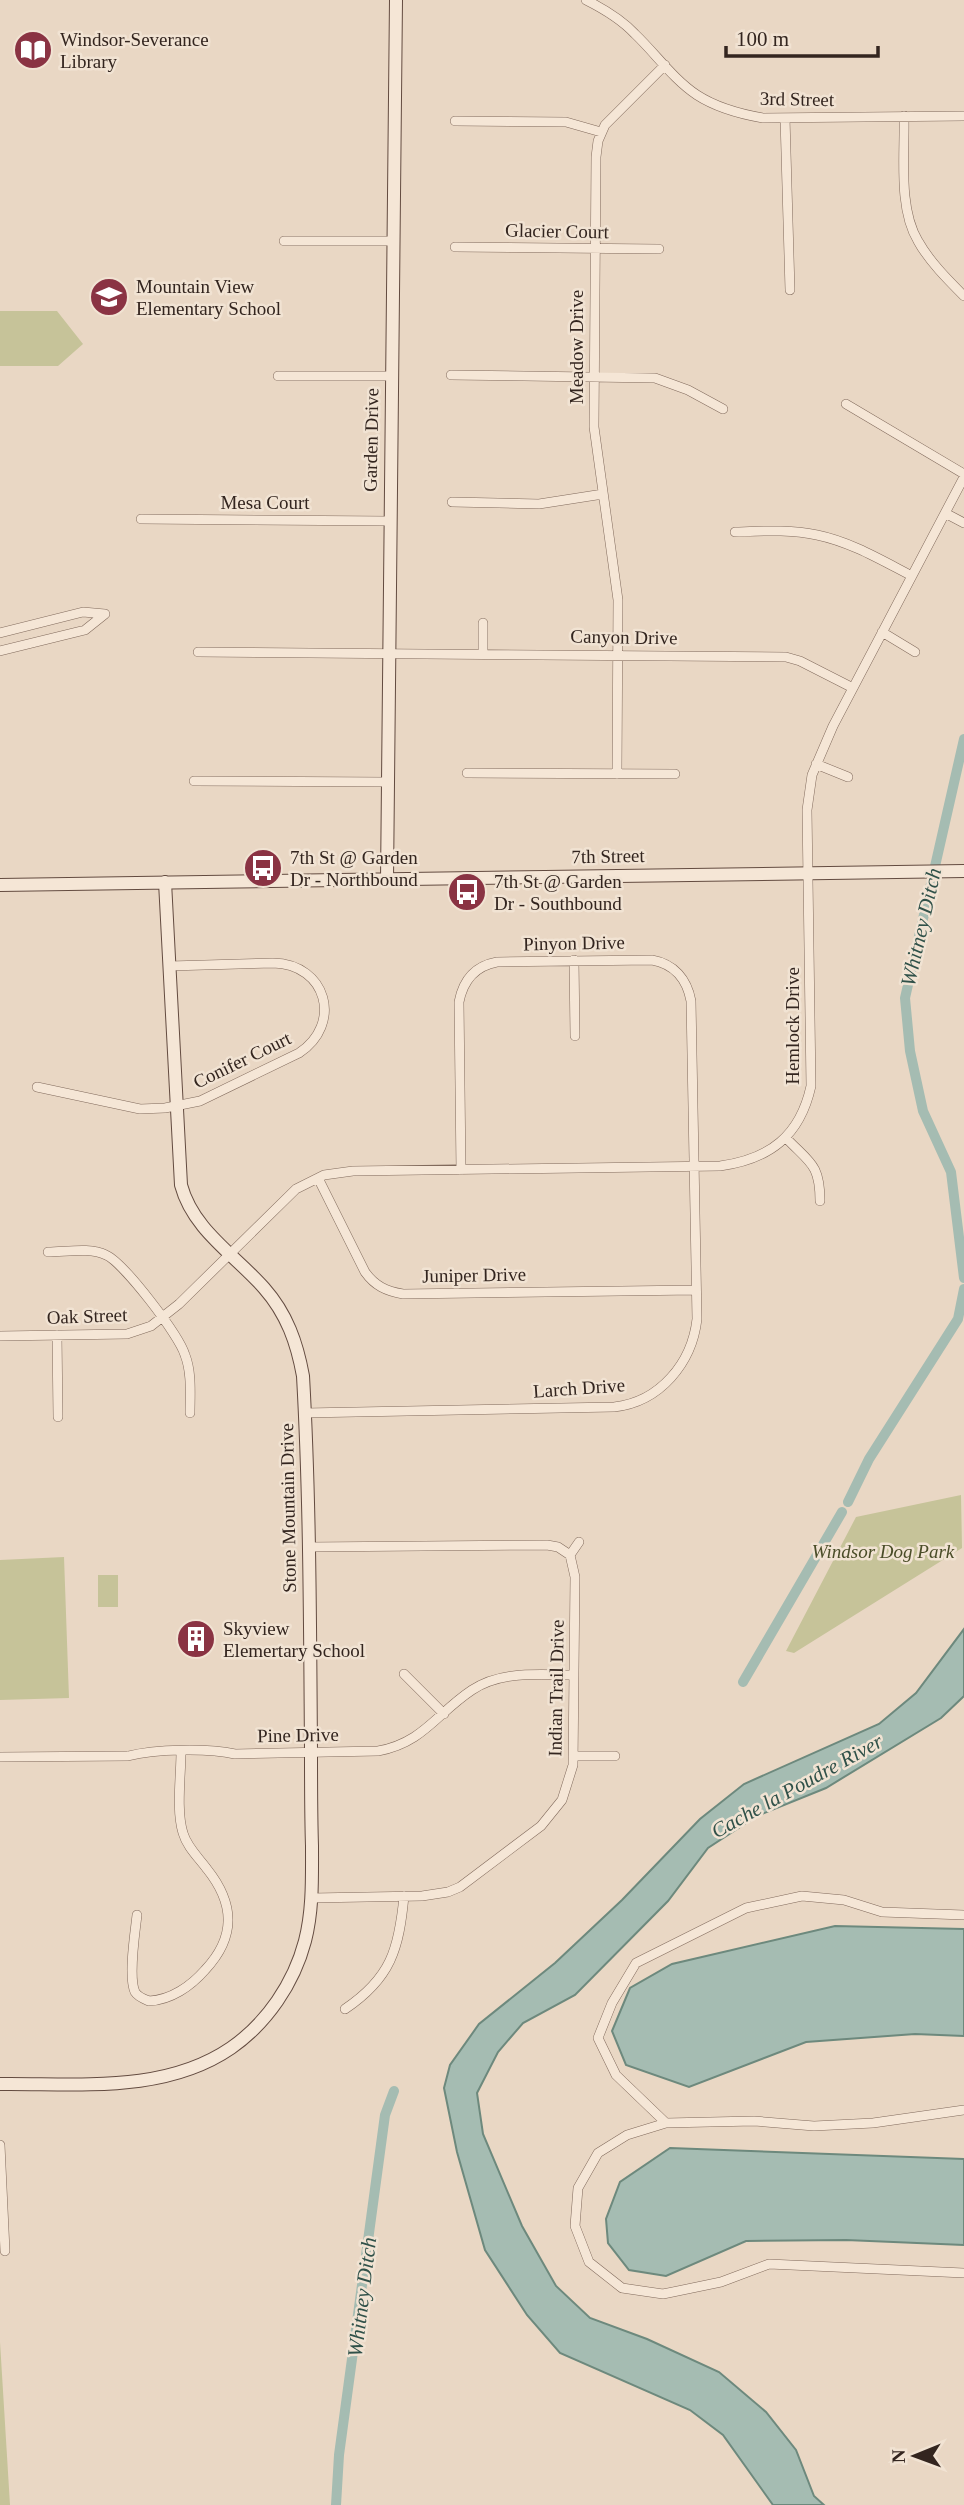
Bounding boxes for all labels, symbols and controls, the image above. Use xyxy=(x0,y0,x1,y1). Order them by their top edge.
scale bar xyxy=(726,14,878,58)
text: 100 m xyxy=(736,27,789,51)
library icon: Windsor-Severance Library xyxy=(12,29,54,71)
place label: Windsor-Severance Library xyxy=(60,29,209,72)
street label: 3rd Street xyxy=(760,88,835,110)
street label: Glacier Court xyxy=(505,220,610,242)
school or university icon: Mountain View Elementary School xyxy=(88,276,130,318)
place label: Mountain View Elementary School xyxy=(136,276,281,319)
street label: Meadow Drive xyxy=(566,290,587,404)
street label: Garden Drive xyxy=(360,388,382,492)
street label: Mesa Court xyxy=(220,492,310,513)
street label: Canyon Drive xyxy=(570,626,678,648)
street label: 7th Street xyxy=(571,845,646,867)
bus stop icon: 7th St @ Garden Dr - Northbound xyxy=(242,847,284,889)
place label: 7th St @ Garden Dr - Northbound xyxy=(290,847,418,890)
water label: Whitney Ditch xyxy=(896,865,946,989)
bus stop icon: 7th St @ Garden Dr - Southbound xyxy=(446,871,488,913)
place label: 7th St @ Garden Dr - Southbound xyxy=(494,871,622,914)
street label: Pinyon Drive xyxy=(523,932,625,954)
street label: Hemlock Drive xyxy=(782,967,803,1085)
street label: Conifer Court xyxy=(190,1027,295,1093)
street label: Juniper Drive xyxy=(422,1264,526,1286)
street label: Oak Street xyxy=(46,1304,128,1328)
street label: Larch Drive xyxy=(532,1374,626,1402)
street label: Stone Mountain Drive xyxy=(276,1423,300,1593)
park label: Windsor Dog Park xyxy=(812,1541,955,1562)
building icon: Skyview Elemertary School xyxy=(175,1618,217,1660)
place label: Skyview Elemertary School xyxy=(223,1618,365,1661)
street label: Indian Trail Drive xyxy=(544,1619,568,1757)
street label: Pine Drive xyxy=(257,1724,339,1746)
water label: Cache la Poudre River xyxy=(707,1729,888,1843)
water label: Whitney Ditch xyxy=(343,2236,381,2358)
north arrow xyxy=(880,2421,950,2491)
text: N xyxy=(888,2449,909,2463)

